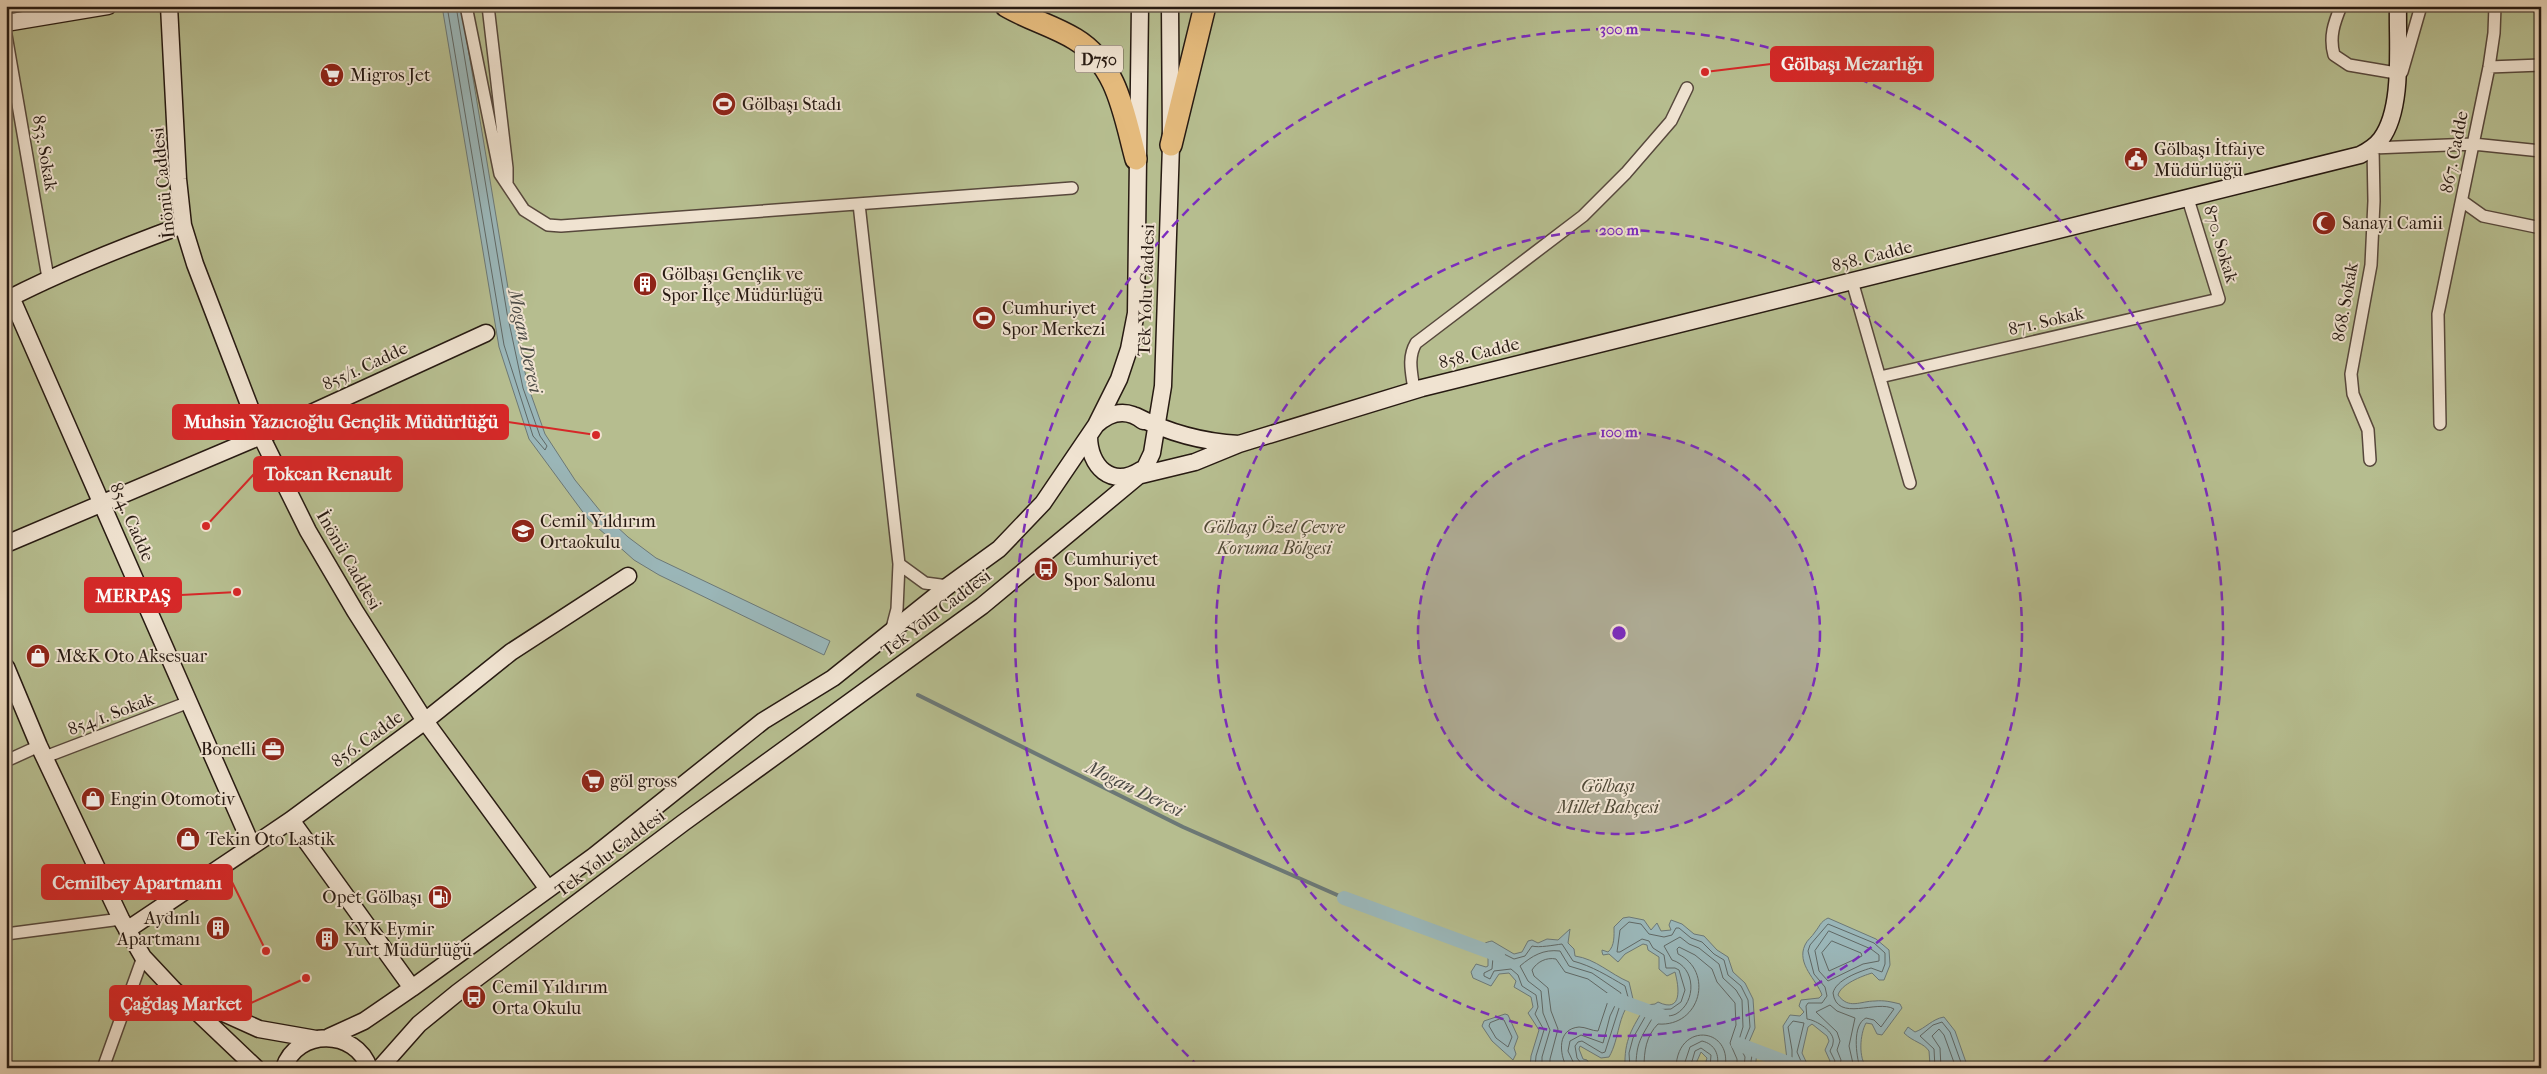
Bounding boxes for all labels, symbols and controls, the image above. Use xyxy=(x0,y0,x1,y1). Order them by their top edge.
text: 300 m xyxy=(1600,20,1639,38)
road number: D750 xyxy=(1075,46,1123,72)
callout: Gölbaşı Mezarlığı xyxy=(1771,47,1933,81)
text: Gölbaşı Mezarlığı xyxy=(1781,53,1923,75)
supermarket icon: Migros Jet xyxy=(319,62,345,88)
place label: Migros Jet xyxy=(350,65,431,86)
sports icon: Gölbaşı Stadı xyxy=(711,91,737,117)
place label: Gölbaşı Stadı xyxy=(742,94,842,115)
street label: 867. Cadde xyxy=(2436,109,2473,195)
street label: 853. Sokak xyxy=(28,114,62,193)
street label: İnönü Caddesi xyxy=(146,126,180,240)
place label: Gölbaşı İtfaiye Müdürlüğü xyxy=(2154,138,2265,181)
public building icon: Gölbaşı İtfaiye Müdürlüğü xyxy=(2123,146,2149,172)
street label: 870. Sokak xyxy=(2199,203,2242,286)
mosque icon: Sanayi Camii xyxy=(2311,210,2337,236)
place label: Sanayi Camii xyxy=(2342,213,2444,234)
text: 200 m xyxy=(1599,221,1639,239)
street label: Tek Yolu Caddesi xyxy=(1134,223,1159,356)
street label: 858. Cadde xyxy=(1830,236,1915,277)
street label: 868. Sokak xyxy=(2328,260,2363,343)
place label: Gölbaşı Gençlik ve Spor İlçe Müdürlüğü xyxy=(662,264,823,306)
building icon: Gölbaşı Gençlik ve Spor İlçe Müdürlüğü xyxy=(632,271,658,297)
water label: Mogan Deresi xyxy=(503,285,547,397)
place label: Cumhuriyet Spor Merkezi xyxy=(1002,298,1106,340)
street label: 871. Sokak xyxy=(2006,302,2086,340)
sports icon: Cumhuriyet Spor Merkezi xyxy=(971,305,997,331)
street label: 858. Cadde xyxy=(1437,333,1522,374)
street label: 855/1. Cadde xyxy=(319,338,411,395)
callout: Muhsin Yazıcıoğlu Gençlik Müdürlüğü xyxy=(173,405,508,439)
text: Muhsin Yazıcıoğlu Gençlik Müdürlüğü xyxy=(183,411,499,433)
text: 100 m xyxy=(1600,423,1638,441)
callout: Tokcan Renault xyxy=(254,457,402,491)
text: Tokcan Renault xyxy=(263,463,392,485)
street label: 854. Cadde xyxy=(105,479,158,565)
street label: İnönü Caddesi xyxy=(312,506,387,614)
place label: Cemil Yıldırım Ortaokulu xyxy=(540,511,656,553)
park label: Gölbaşı Özel Çevre Koruma Bölgesi xyxy=(1203,516,1345,559)
school or university icon: Cemil Yıldırım Ortaokulu xyxy=(510,518,536,544)
place label: Cumhuriyet Spor Salonu xyxy=(1064,549,1159,591)
bus stop icon: Cumhuriyet Spor Salonu xyxy=(1033,556,1059,582)
street label: Tek Yolu Caddesi xyxy=(877,565,996,662)
callout: MERPAŞ xyxy=(85,578,181,612)
text: MERPAŞ xyxy=(94,585,171,607)
centre of rings xyxy=(1610,624,1628,642)
shop icon: M&K Oto Aksesuar xyxy=(25,643,51,669)
place label: M&K Oto Aksesuar xyxy=(56,646,207,667)
street label: 854/1. Sokak xyxy=(65,688,158,741)
street label: 856. Cadde xyxy=(328,707,407,772)
office icon: Bonelli xyxy=(260,736,286,762)
place label: Bonelli xyxy=(201,739,257,760)
water label: Mogan Deresi xyxy=(1081,755,1188,823)
supermarket icon: göl gross xyxy=(580,768,606,794)
place label: göl gross xyxy=(610,771,677,792)
park label: Gölbaşı Millet Bahçesi xyxy=(1555,776,1661,818)
shop icon: Engin Otomotiv xyxy=(80,786,106,812)
place label: Engin Otomotiv xyxy=(110,789,236,810)
street label: Tek Yolu Caddesi xyxy=(551,805,670,902)
shop icon: Tekin Oto Lastik xyxy=(175,826,201,852)
place label: Tekin Oto Lastik xyxy=(206,829,336,850)
callout: Cemilbey Apartmanı xyxy=(42,865,232,899)
text: Cemilbey Apartmanı xyxy=(52,872,222,894)
fuel station icon: Opet Gölbaşı xyxy=(427,884,453,910)
place label: Opet Gölbaşı xyxy=(322,887,423,908)
place label: Aydınlı Apartmanı xyxy=(116,908,201,950)
building icon: Aydınlı Apartmanı xyxy=(205,915,231,941)
place label: KYK Eymir Yurt Müdürlüğü xyxy=(343,919,472,961)
building icon: KYK Eymir Yurt Müdürlüğü xyxy=(314,926,340,952)
place label: Cemil Yıldırım Orta Okulu xyxy=(492,977,608,1019)
bus stop icon: Cemil Yıldırım Orta Okulu xyxy=(461,984,487,1010)
callout: Çağdaş Market xyxy=(110,986,251,1020)
text: Çağdaş Market xyxy=(120,993,242,1016)

